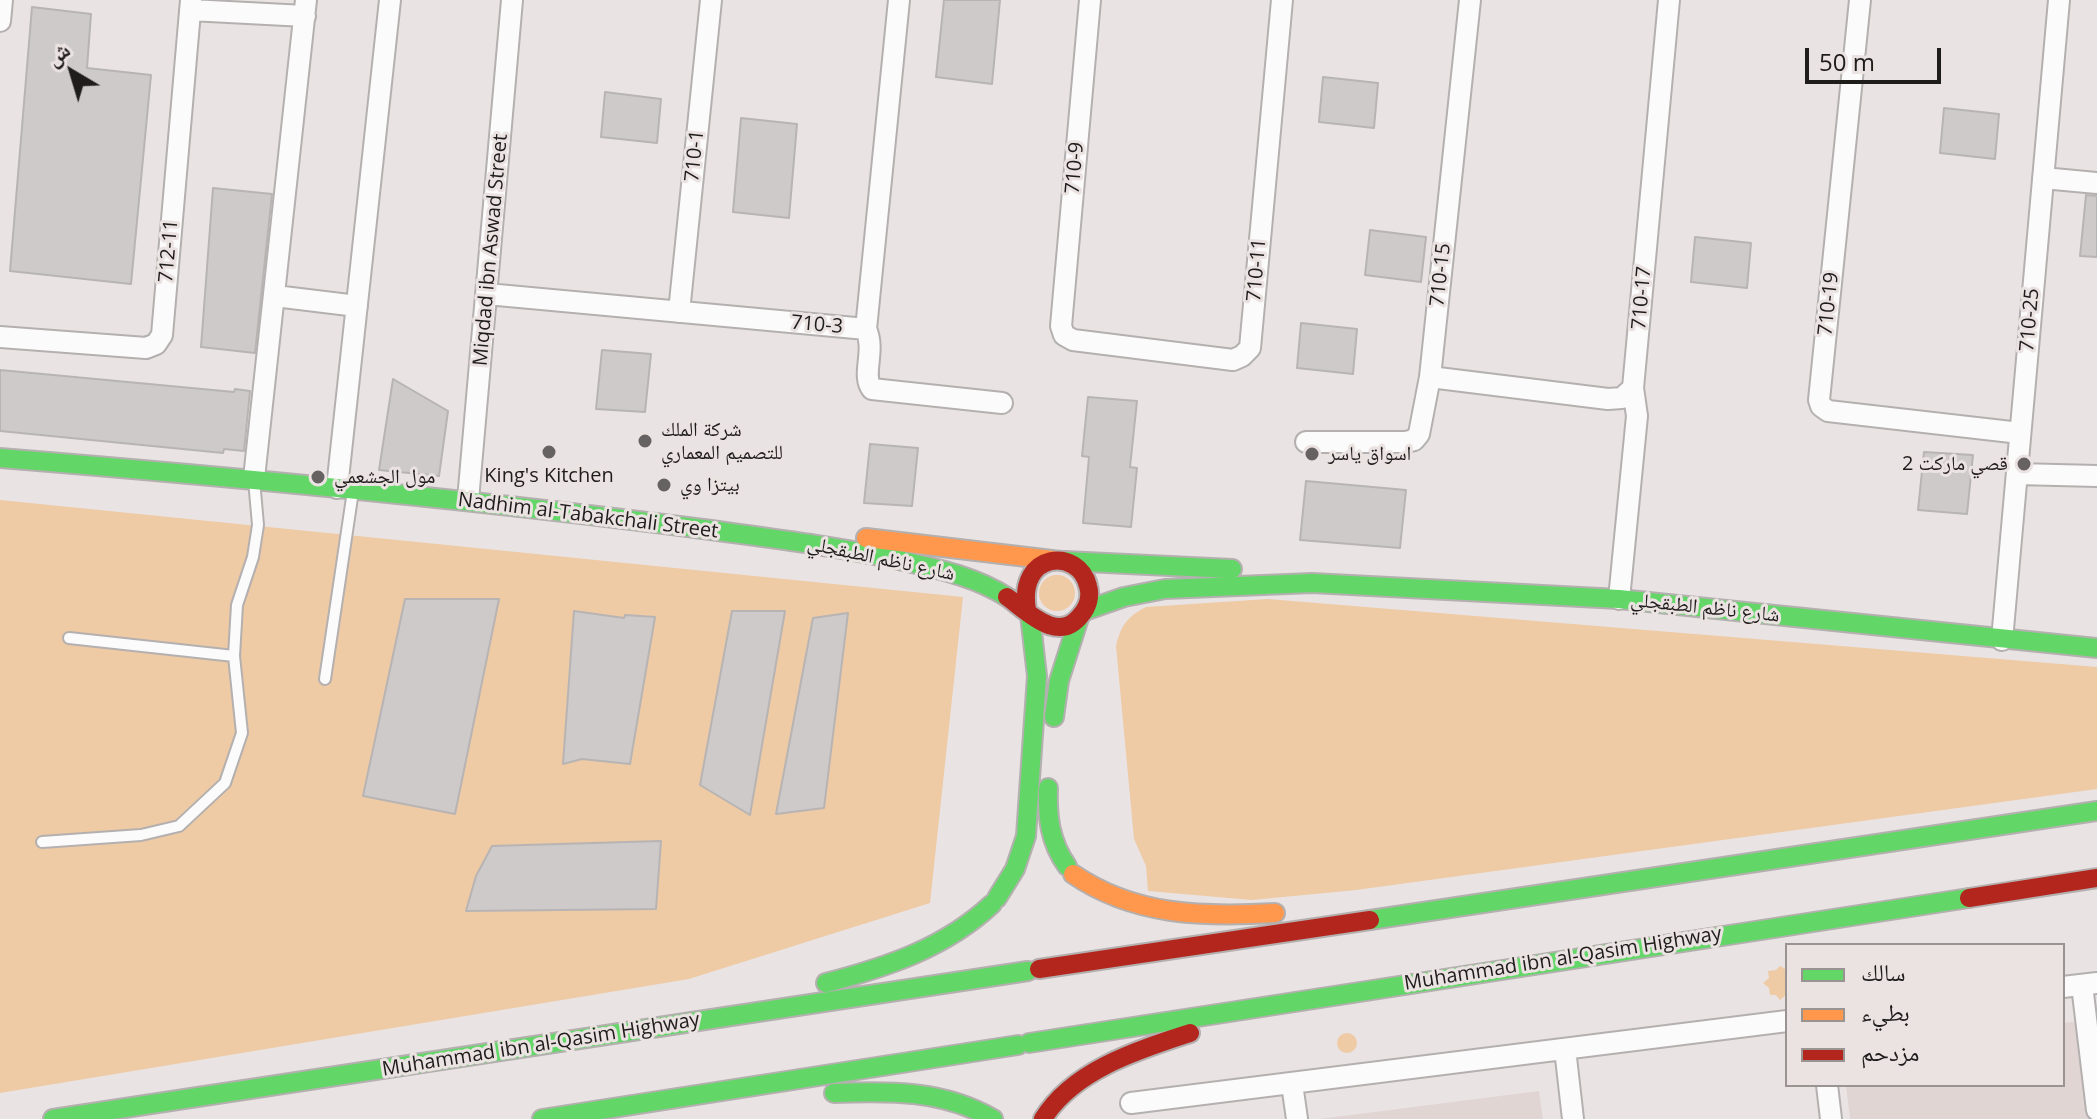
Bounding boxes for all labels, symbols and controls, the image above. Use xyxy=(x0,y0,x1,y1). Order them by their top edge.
north arrow xyxy=(32,32,112,112)
scale bar xyxy=(1809,32,1945,82)
text: ش xyxy=(39,34,76,72)
text: 50 m xyxy=(1819,45,1875,78)
street label: 710-1 xyxy=(680,129,710,183)
street label: Miqdad ibn Aswad Street xyxy=(469,133,513,367)
street label: 710-9 xyxy=(1061,141,1089,195)
street label: 712-11 xyxy=(154,218,184,284)
street label: 710-11 xyxy=(1242,237,1272,303)
street label: 710-15 xyxy=(1426,242,1456,308)
street label: 710-17 xyxy=(1627,265,1657,331)
street label: 710-19 xyxy=(1814,271,1844,337)
street label: 710-25 xyxy=(2015,287,2045,353)
street label: 710-3 xyxy=(790,311,844,339)
place label: شركة الملك للتصميم المعماري xyxy=(661,418,783,465)
marker: شركة الملك للتصميم المعماري xyxy=(636,432,654,450)
place label: اسواق ياسر xyxy=(1328,442,1411,466)
marker: King's Kitchen xyxy=(540,443,558,461)
marker: اسواق ياسر xyxy=(1303,445,1321,463)
place label: قصي ماركت 2 xyxy=(1902,452,2008,476)
marker: قصي ماركت 2 xyxy=(2015,455,2033,473)
place label: King's Kitchen xyxy=(484,464,614,488)
place label: مول الجشعمي xyxy=(334,465,435,489)
marker: مول الجشعمي xyxy=(309,468,327,486)
place label: بيتزا وي xyxy=(680,473,740,497)
marker: بيتزا وي xyxy=(655,476,673,494)
street label: Nadhim al-Tabakchali Street xyxy=(456,488,720,544)
street label: شارع ناظم الطبقجلي xyxy=(805,532,957,586)
street label: شارع ناظم الطبقجلي xyxy=(1629,588,1781,628)
street label: Muhammad ibn al-Qasim Highway xyxy=(1403,922,1723,996)
legend xyxy=(1785,943,2065,1087)
text: سالك xyxy=(1861,955,1906,988)
text: بطيء xyxy=(1861,995,1910,1028)
street label: Muhammad ibn al-Qasim Highway xyxy=(381,1008,701,1082)
text: مزدحم xyxy=(1861,1035,1920,1068)

